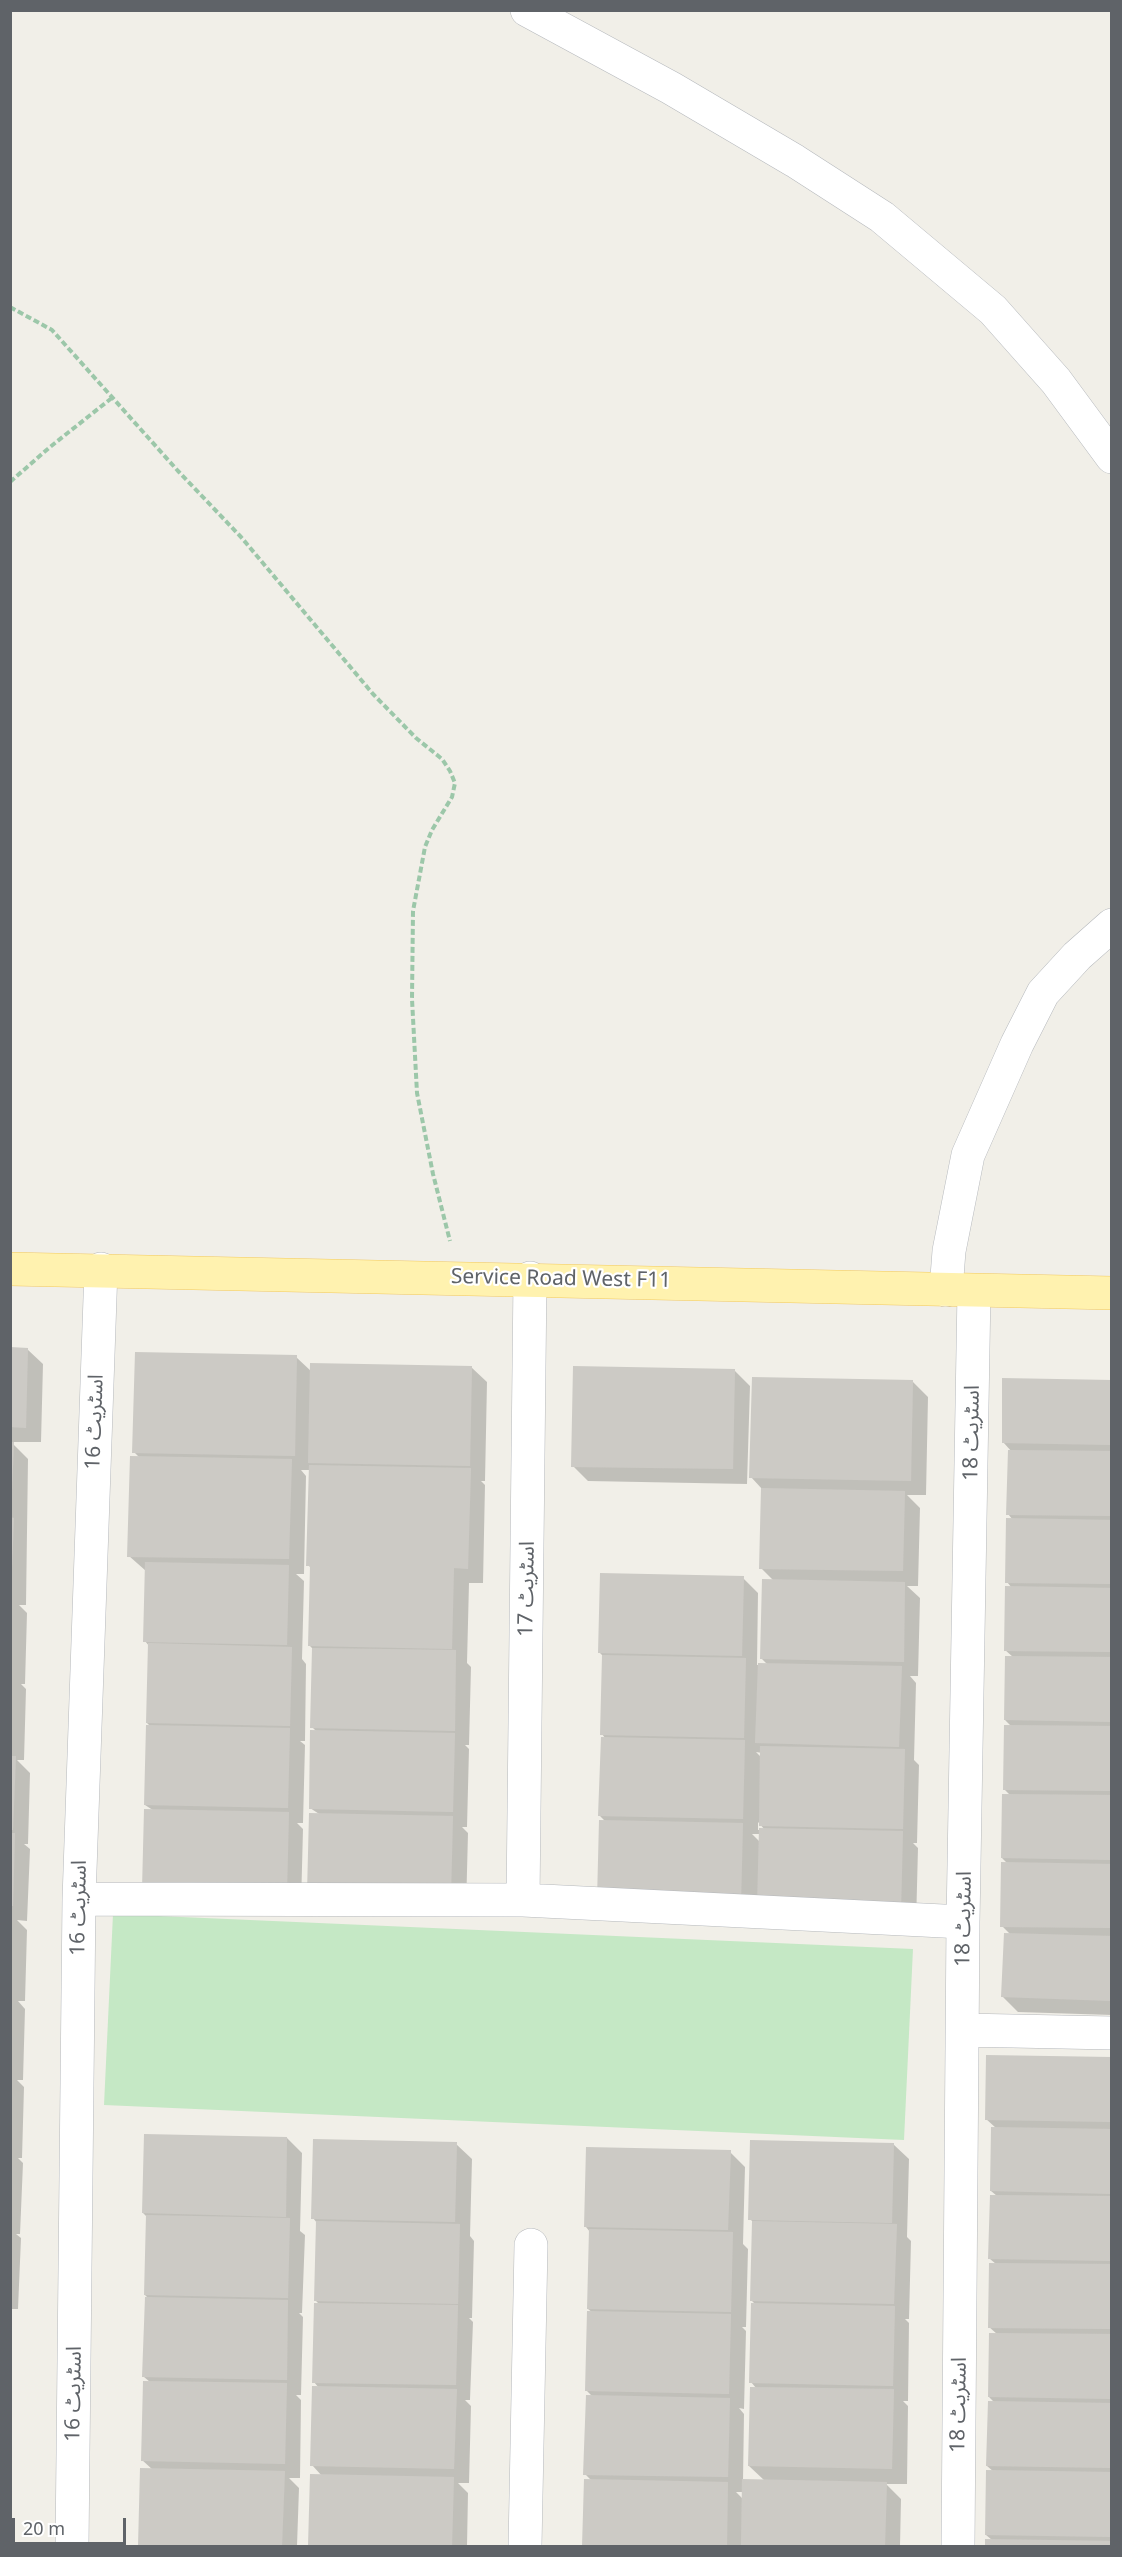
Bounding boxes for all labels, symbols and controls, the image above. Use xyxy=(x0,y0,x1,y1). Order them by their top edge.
street label: Service Road West F11 xyxy=(451,1264,671,1294)
street label: اسٹریٹ 16 xyxy=(81,1374,109,1470)
street label: اسٹریٹ 18 xyxy=(959,1385,985,1481)
street label: اسٹریٹ 17 xyxy=(514,1541,540,1637)
street label: اسٹریٹ 16 xyxy=(66,1860,92,1956)
street label: اسٹریٹ 18 xyxy=(951,1871,977,1967)
street label: اسٹریٹ 16 xyxy=(61,2346,87,2442)
street label: اسٹریٹ 18 xyxy=(946,2357,972,2453)
scale bar xyxy=(15,2506,129,2544)
text: 20 m xyxy=(23,2516,65,2540)

